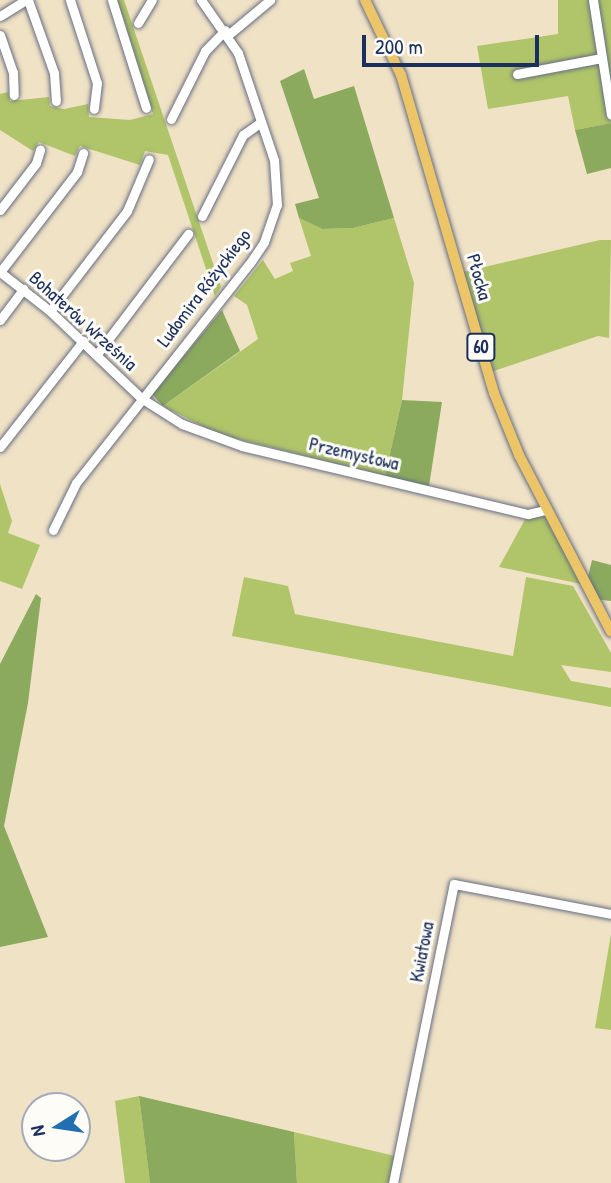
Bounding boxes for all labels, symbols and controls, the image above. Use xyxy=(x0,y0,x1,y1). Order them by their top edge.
scale bar xyxy=(366,21,543,65)
text: 200 m xyxy=(375,32,423,61)
street label: Ludomira Różyckiego xyxy=(152,225,256,351)
street label: Płocka xyxy=(462,251,496,303)
street label: Bohaterów Września xyxy=(24,267,142,375)
road number: 60 xyxy=(465,332,497,362)
street label: Przemysłowa xyxy=(307,433,401,475)
street label: Kwiatowa xyxy=(405,920,439,984)
north arrow xyxy=(21,1092,91,1162)
text: N xyxy=(24,1123,51,1139)

